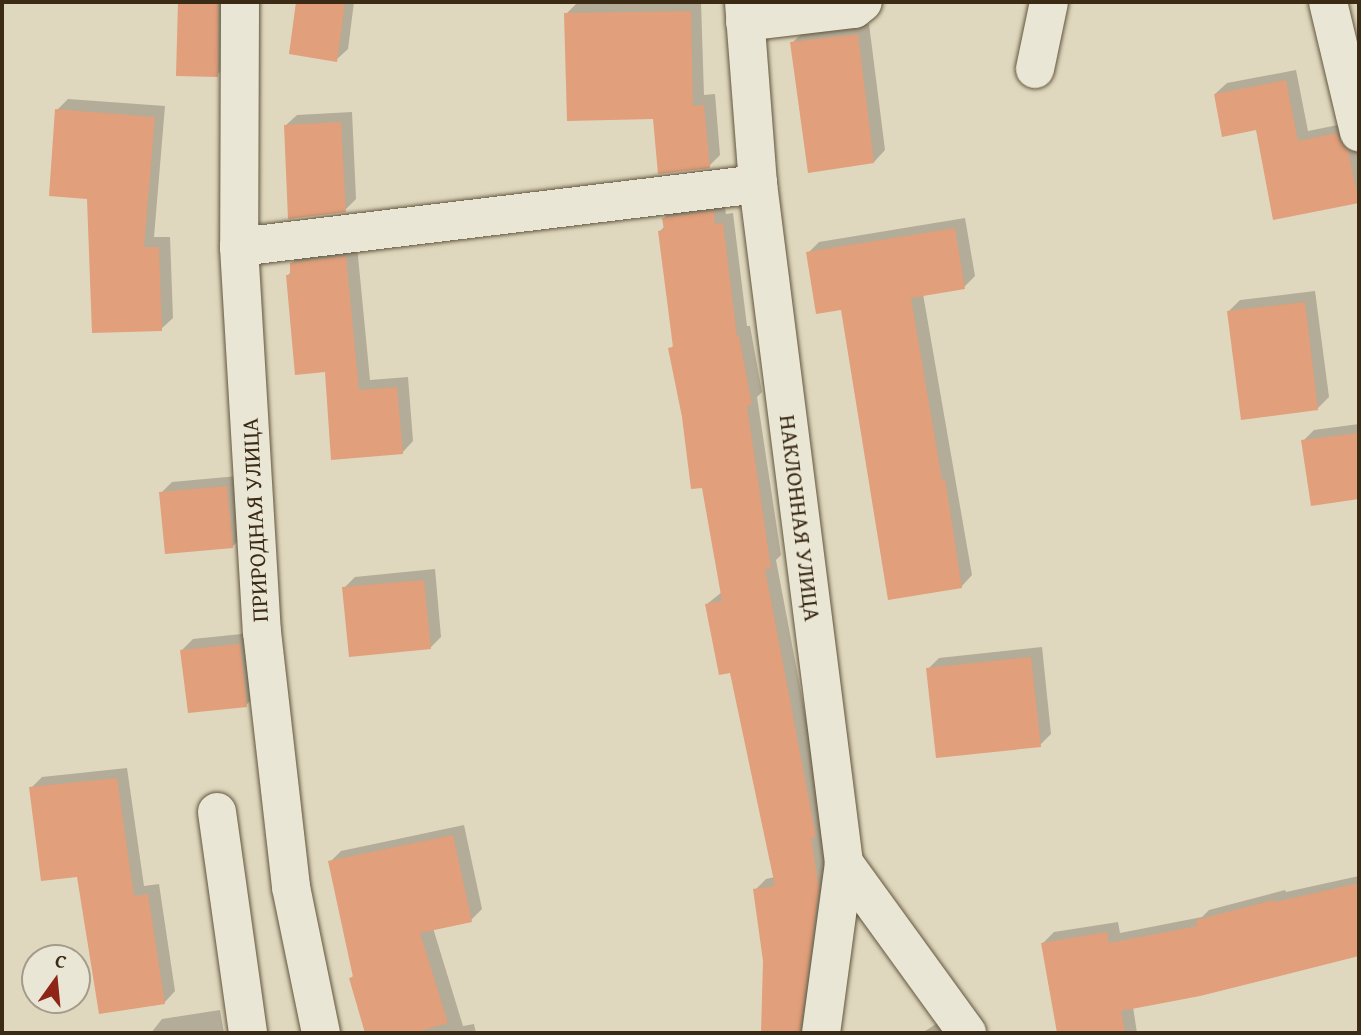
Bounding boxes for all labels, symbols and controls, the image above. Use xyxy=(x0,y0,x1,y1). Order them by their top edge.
street label: НАКЛОННАЯ УЛИЦА xyxy=(774,413,826,623)
street label: ПРИРОДНАЯ УЛИЦА xyxy=(236,417,274,623)
north arrow xyxy=(21,944,91,1014)
text: С xyxy=(52,946,70,976)

